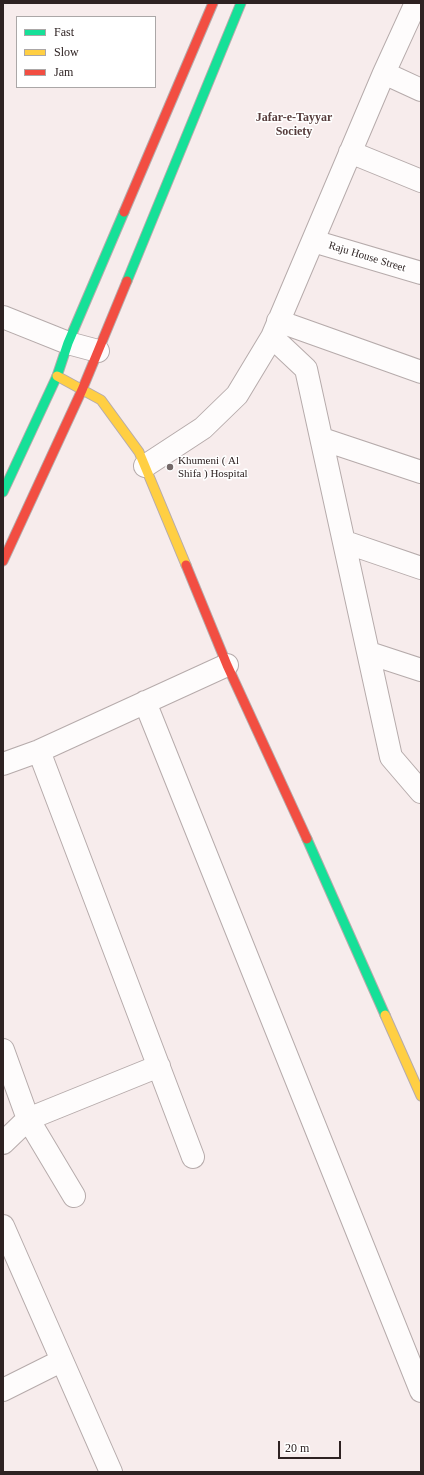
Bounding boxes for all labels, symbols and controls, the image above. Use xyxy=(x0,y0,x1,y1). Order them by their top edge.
legend xyxy=(16,16,156,88)
text: Fast xyxy=(54,25,74,39)
text: Slow xyxy=(54,45,79,59)
text: Jam xyxy=(54,65,73,79)
district label: Jafar-e-Tayyar Society xyxy=(256,111,332,139)
street label: Raju House Street xyxy=(327,239,407,275)
place label: Khumeni ( Al Shifa ) Hospital xyxy=(178,454,248,480)
marker: Khumeni ( Al Shifa ) Hospital xyxy=(165,462,175,472)
scale bar xyxy=(280,1433,343,1459)
text: 20 m xyxy=(285,1441,309,1455)

